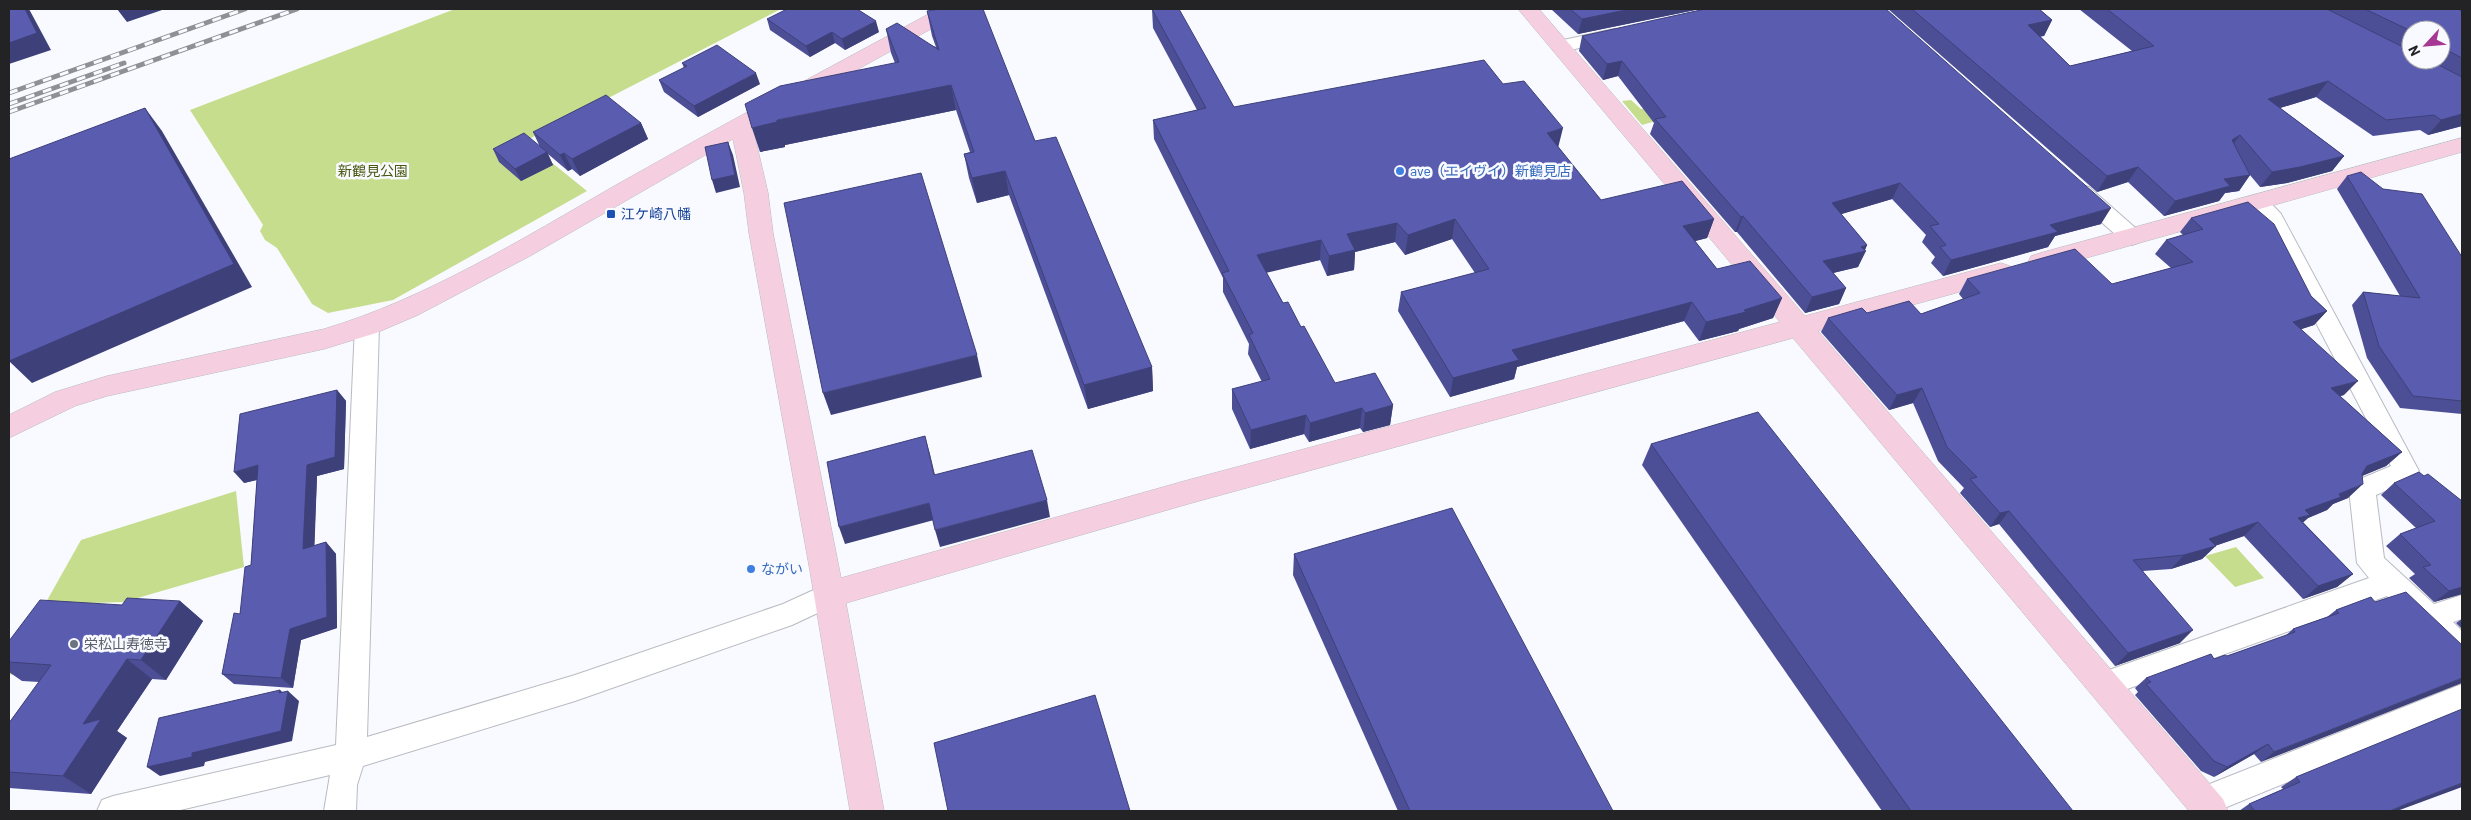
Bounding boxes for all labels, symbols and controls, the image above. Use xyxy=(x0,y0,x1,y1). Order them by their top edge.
north arrow xyxy=(2401,20,2451,70)
text: N xyxy=(2404,43,2424,59)
park label: 新鶴見公園 xyxy=(338,162,408,179)
place label: ave（エイヴイ）新鶴見店 xyxy=(1410,162,1571,179)
marker: ave（エイヴイ）新鶴見店 xyxy=(1394,165,1406,177)
place label: 江ケ崎八幡 xyxy=(621,205,691,222)
marker: 江ケ崎八幡 xyxy=(605,208,617,220)
place label: ながい xyxy=(761,560,803,577)
marker: ながい xyxy=(745,563,757,575)
place label: 栄松山寿徳寺 xyxy=(84,635,168,652)
marker: 栄松山寿徳寺 xyxy=(68,638,80,650)

